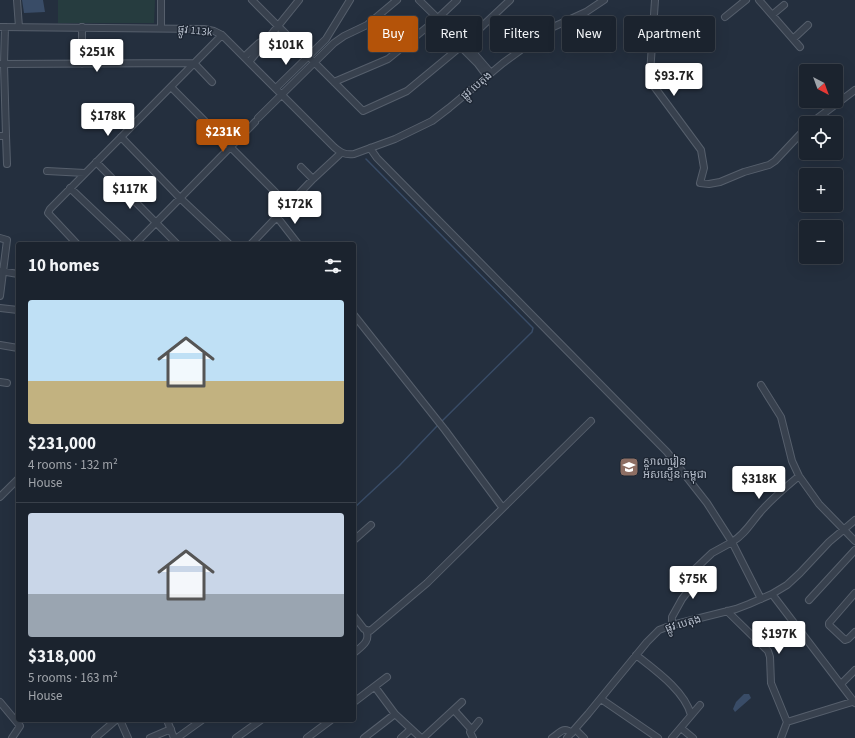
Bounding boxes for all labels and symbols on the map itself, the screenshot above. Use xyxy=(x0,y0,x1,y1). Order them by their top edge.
street label: ផ្លូវ 113k xyxy=(177,21,213,42)
pin: $101K xyxy=(258,32,314,66)
pin: $251K xyxy=(69,39,125,73)
pin: $93.7K xyxy=(641,63,707,97)
north arrow xyxy=(799,64,843,108)
street label: ផ្លូវ បេតុង xyxy=(457,68,497,105)
pin: $178K xyxy=(80,103,136,137)
pin: $231K xyxy=(195,119,251,153)
pin: $117K xyxy=(102,176,158,210)
pin: $172K xyxy=(267,191,323,225)
place label: សាលារៀន អ៉ិសស្ទើន កម្ពុជា xyxy=(643,454,707,484)
school or university icon: សាលារៀន អ៉ិសស្ទើន កម្ពុជា xyxy=(618,456,640,478)
pin: $318K xyxy=(731,466,787,500)
pin: $75K xyxy=(669,566,717,600)
street label: ផ្លូវ បេតុង xyxy=(663,611,704,638)
pin: $197K xyxy=(751,621,807,655)

